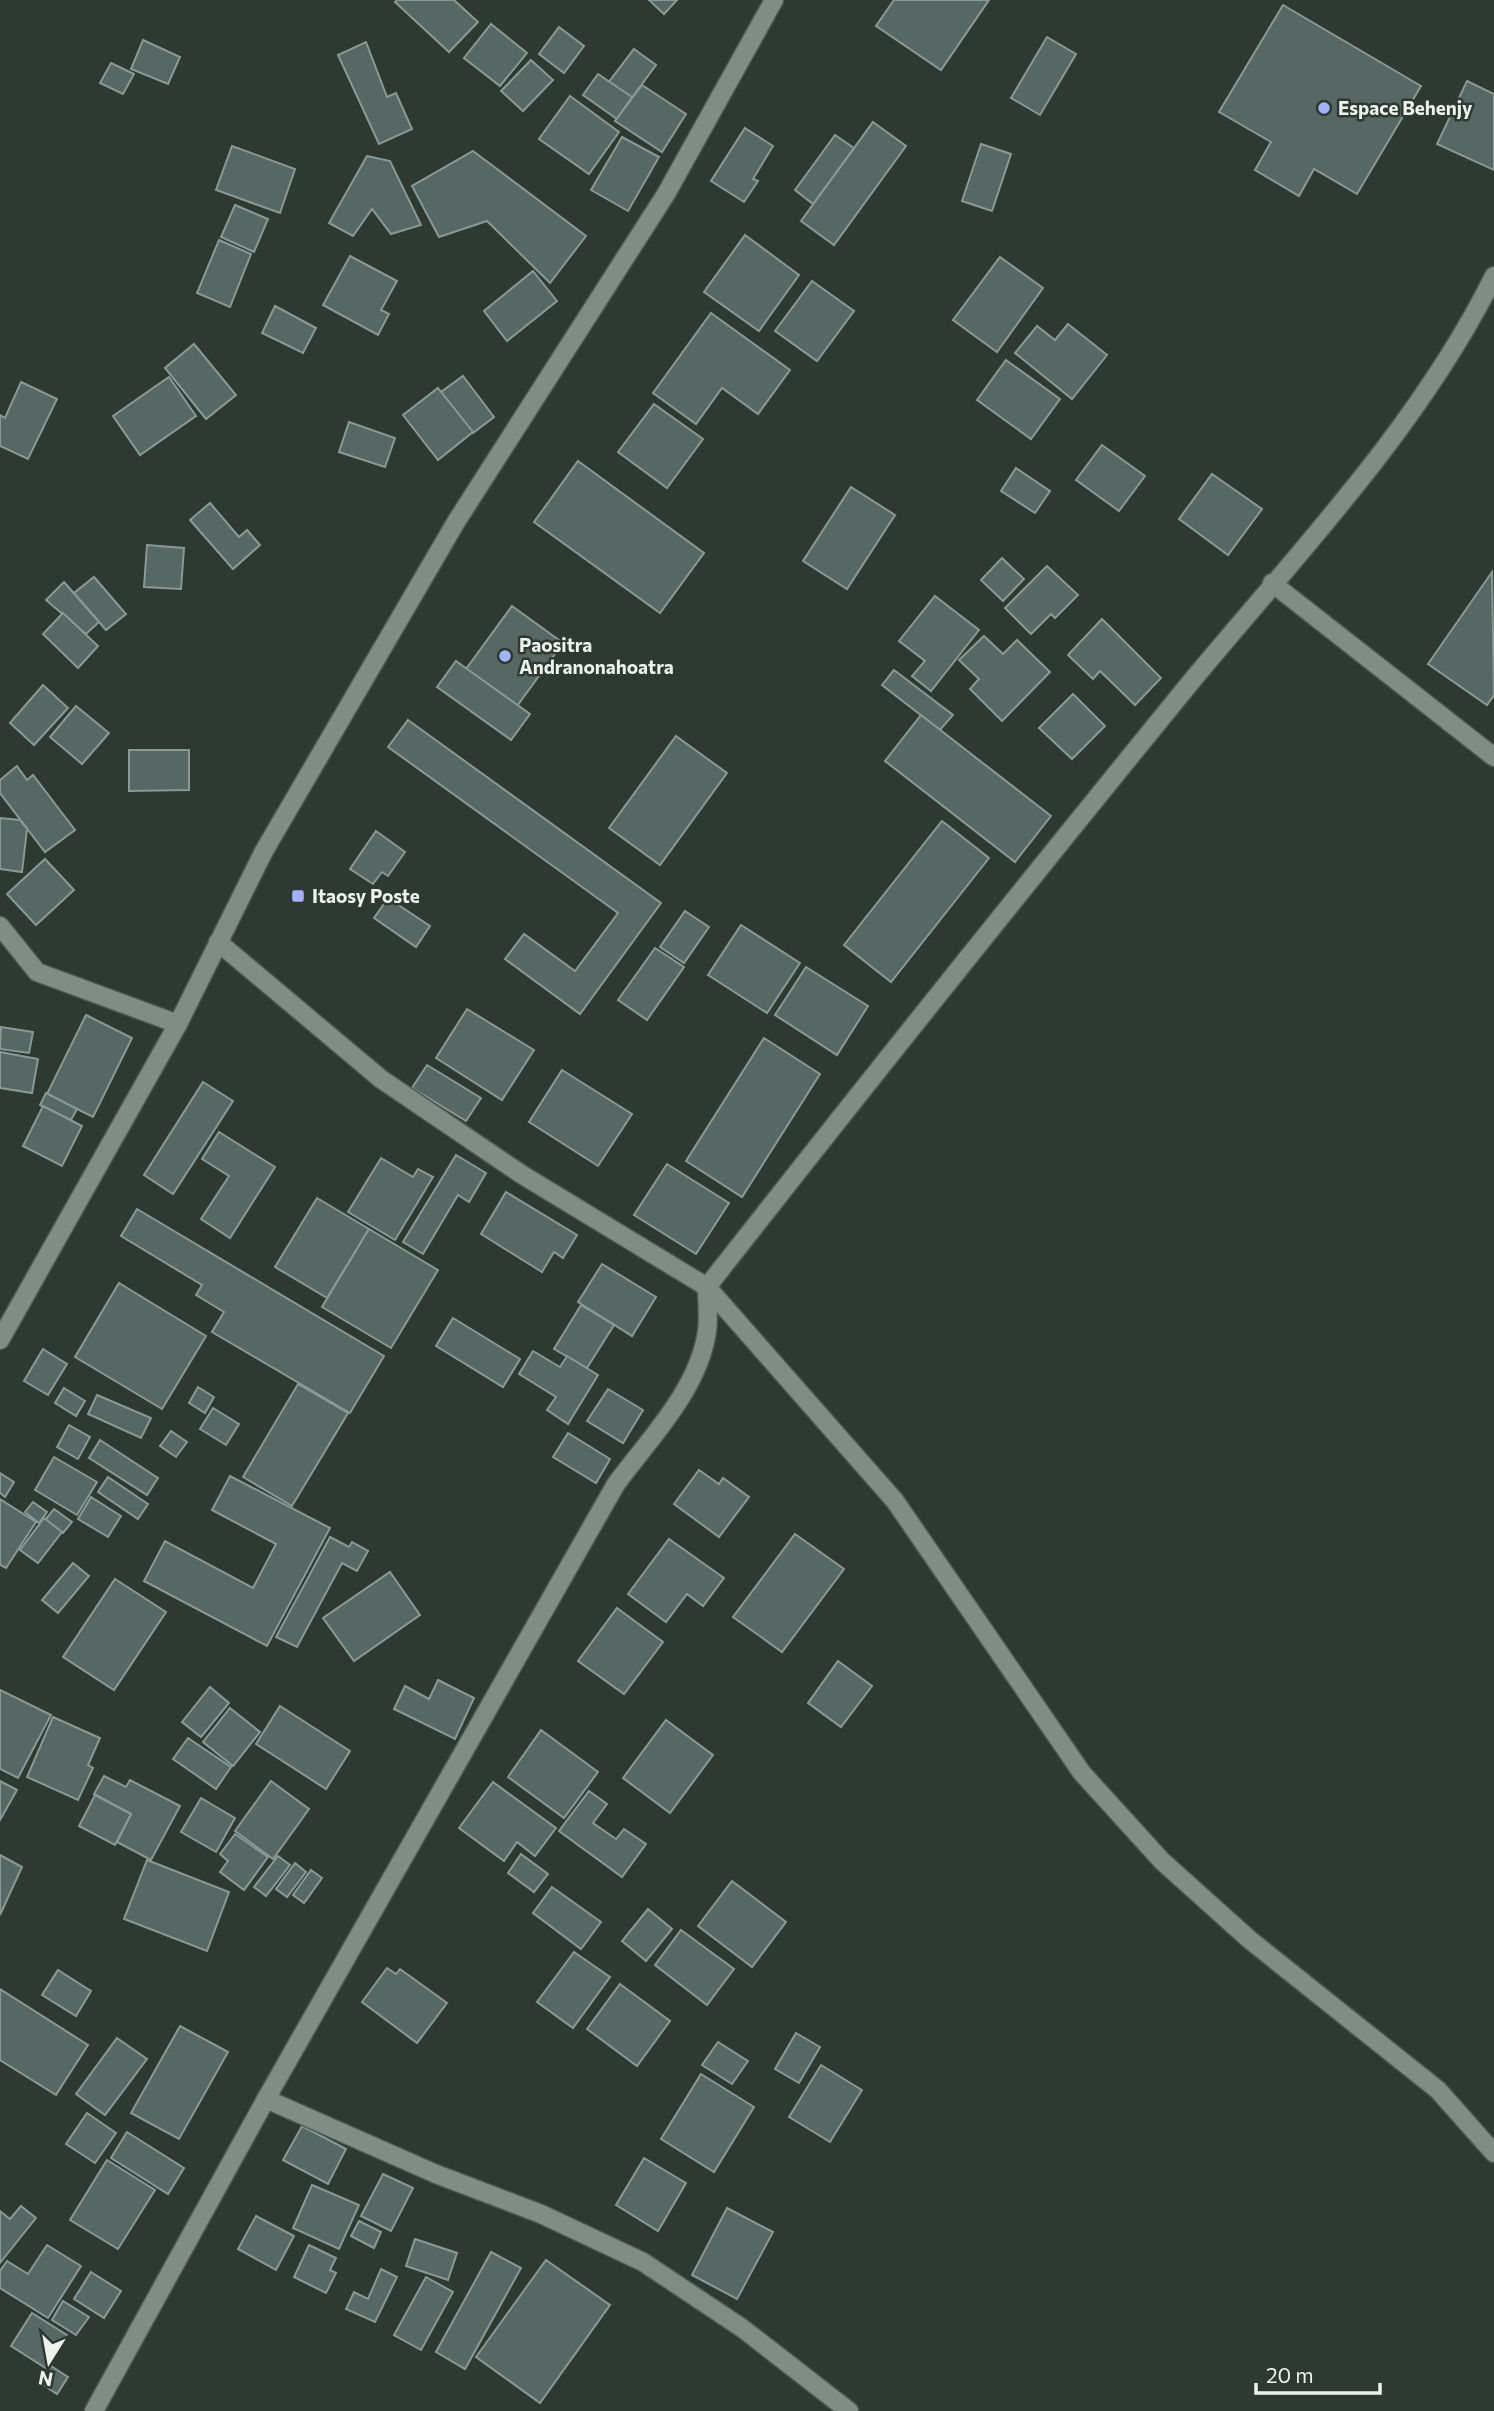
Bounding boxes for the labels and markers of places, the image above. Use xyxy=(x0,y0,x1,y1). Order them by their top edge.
place label: Espace Behenjy xyxy=(1338,96,1473,119)
marker: Espace Behenjy xyxy=(1316,100,1332,116)
place label: Paositra Andranonahoatra xyxy=(519,633,674,678)
marker: Paositra Andranonahoatra xyxy=(497,648,513,664)
place label: Itaosy Poste xyxy=(312,884,420,907)
marker: Itaosy Poste xyxy=(290,888,306,904)

